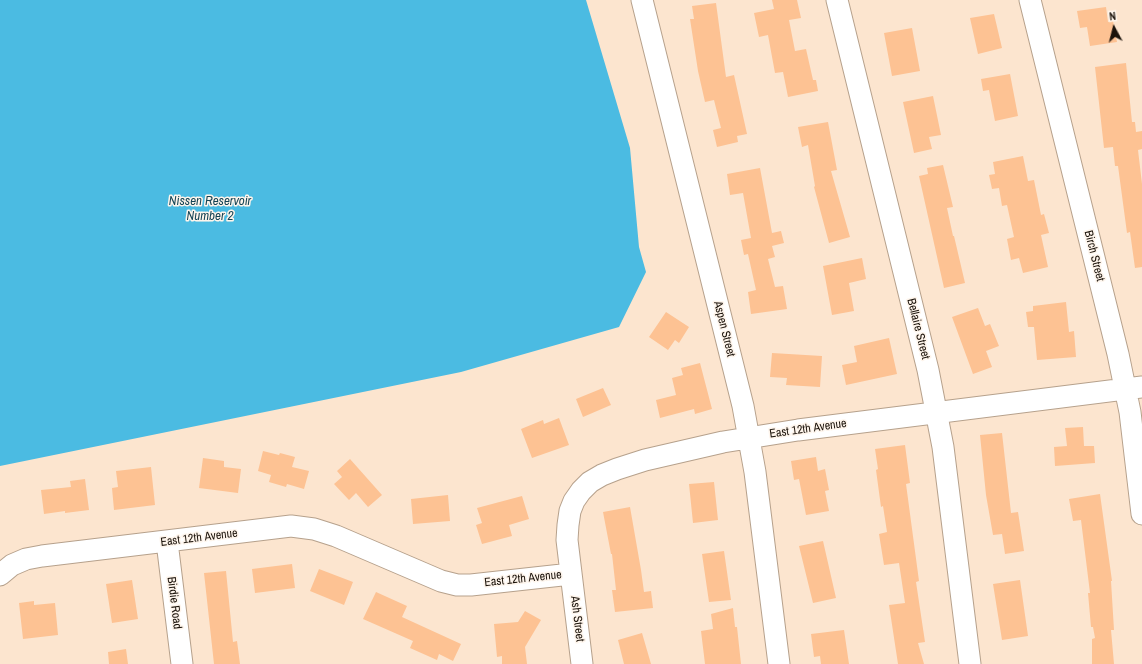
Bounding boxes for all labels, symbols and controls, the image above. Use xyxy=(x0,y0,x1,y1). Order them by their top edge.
north arrow xyxy=(1094,8,1134,48)
text: N xyxy=(1108,9,1117,23)
water label: Nissen Reservoir Number 2 xyxy=(169,194,251,225)
street label: Birch Street xyxy=(1081,229,1107,283)
street label: Bellaire Street xyxy=(903,297,933,361)
street label: Aspen Street xyxy=(710,300,738,358)
street label: East 12th Avenue xyxy=(769,416,847,442)
street label: East 12th Avenue xyxy=(160,526,238,550)
street label: East 12th Avenue xyxy=(484,568,562,590)
street label: Birdie Road xyxy=(164,576,184,630)
street label: Ash Street xyxy=(567,595,587,643)

